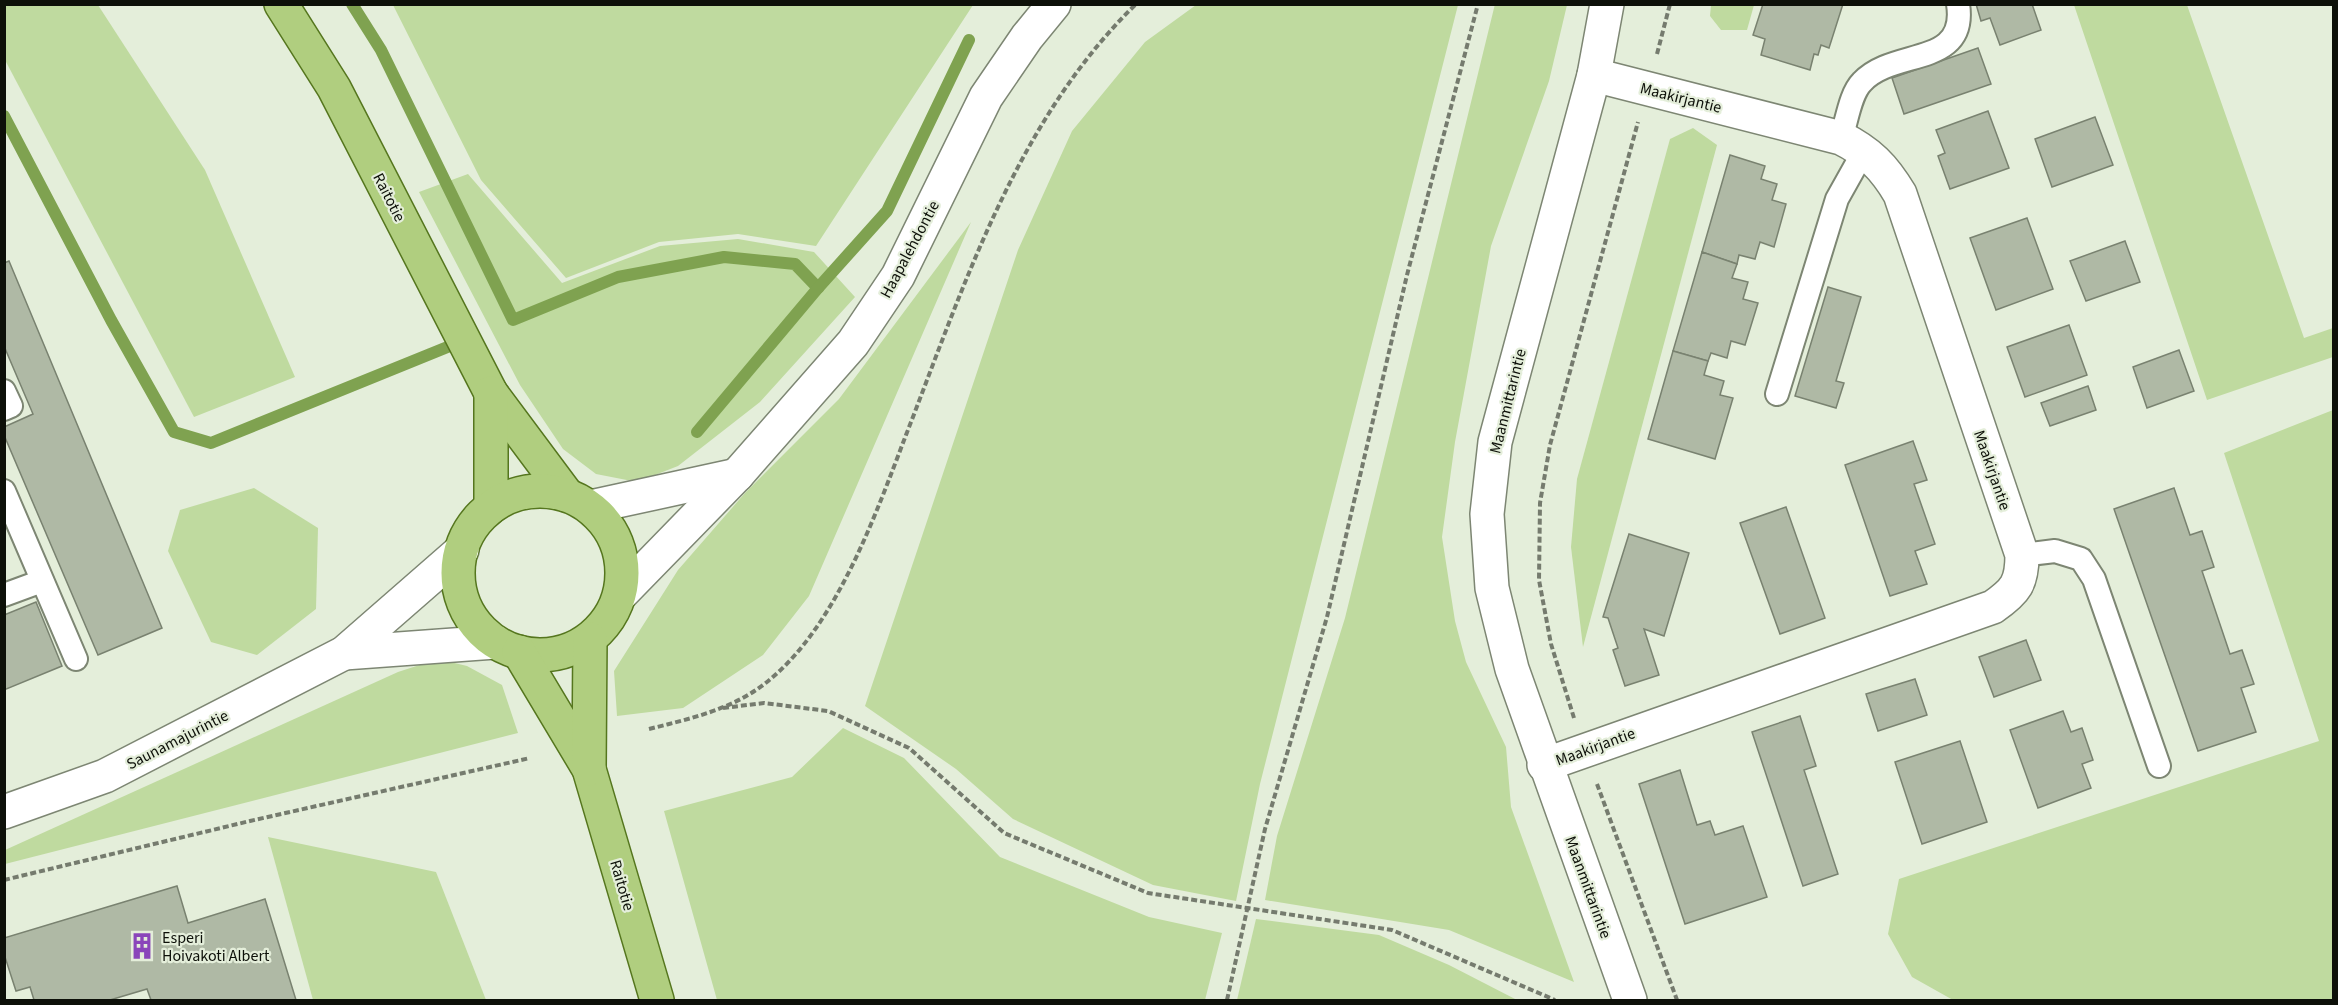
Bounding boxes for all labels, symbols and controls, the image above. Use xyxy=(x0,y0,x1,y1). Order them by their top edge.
street label: Maakirjantie xyxy=(1638,77,1724,119)
street label: Raitotie xyxy=(368,169,411,226)
street label: Haapalehdontie xyxy=(875,197,945,302)
street label: Maanmittarintie xyxy=(1484,346,1532,456)
street label: Maakirjantie xyxy=(1968,427,2016,513)
street label: Saunamajurintie xyxy=(123,705,232,775)
street label: Maakirjantie xyxy=(1552,722,1638,772)
street label: Maanmittarintie xyxy=(1559,833,1617,942)
street label: Raitotie xyxy=(604,857,640,913)
place label: Esperi Hoivakoti Albert xyxy=(162,927,270,967)
building icon: Esperi Hoivakoti Albert xyxy=(127,931,157,961)

